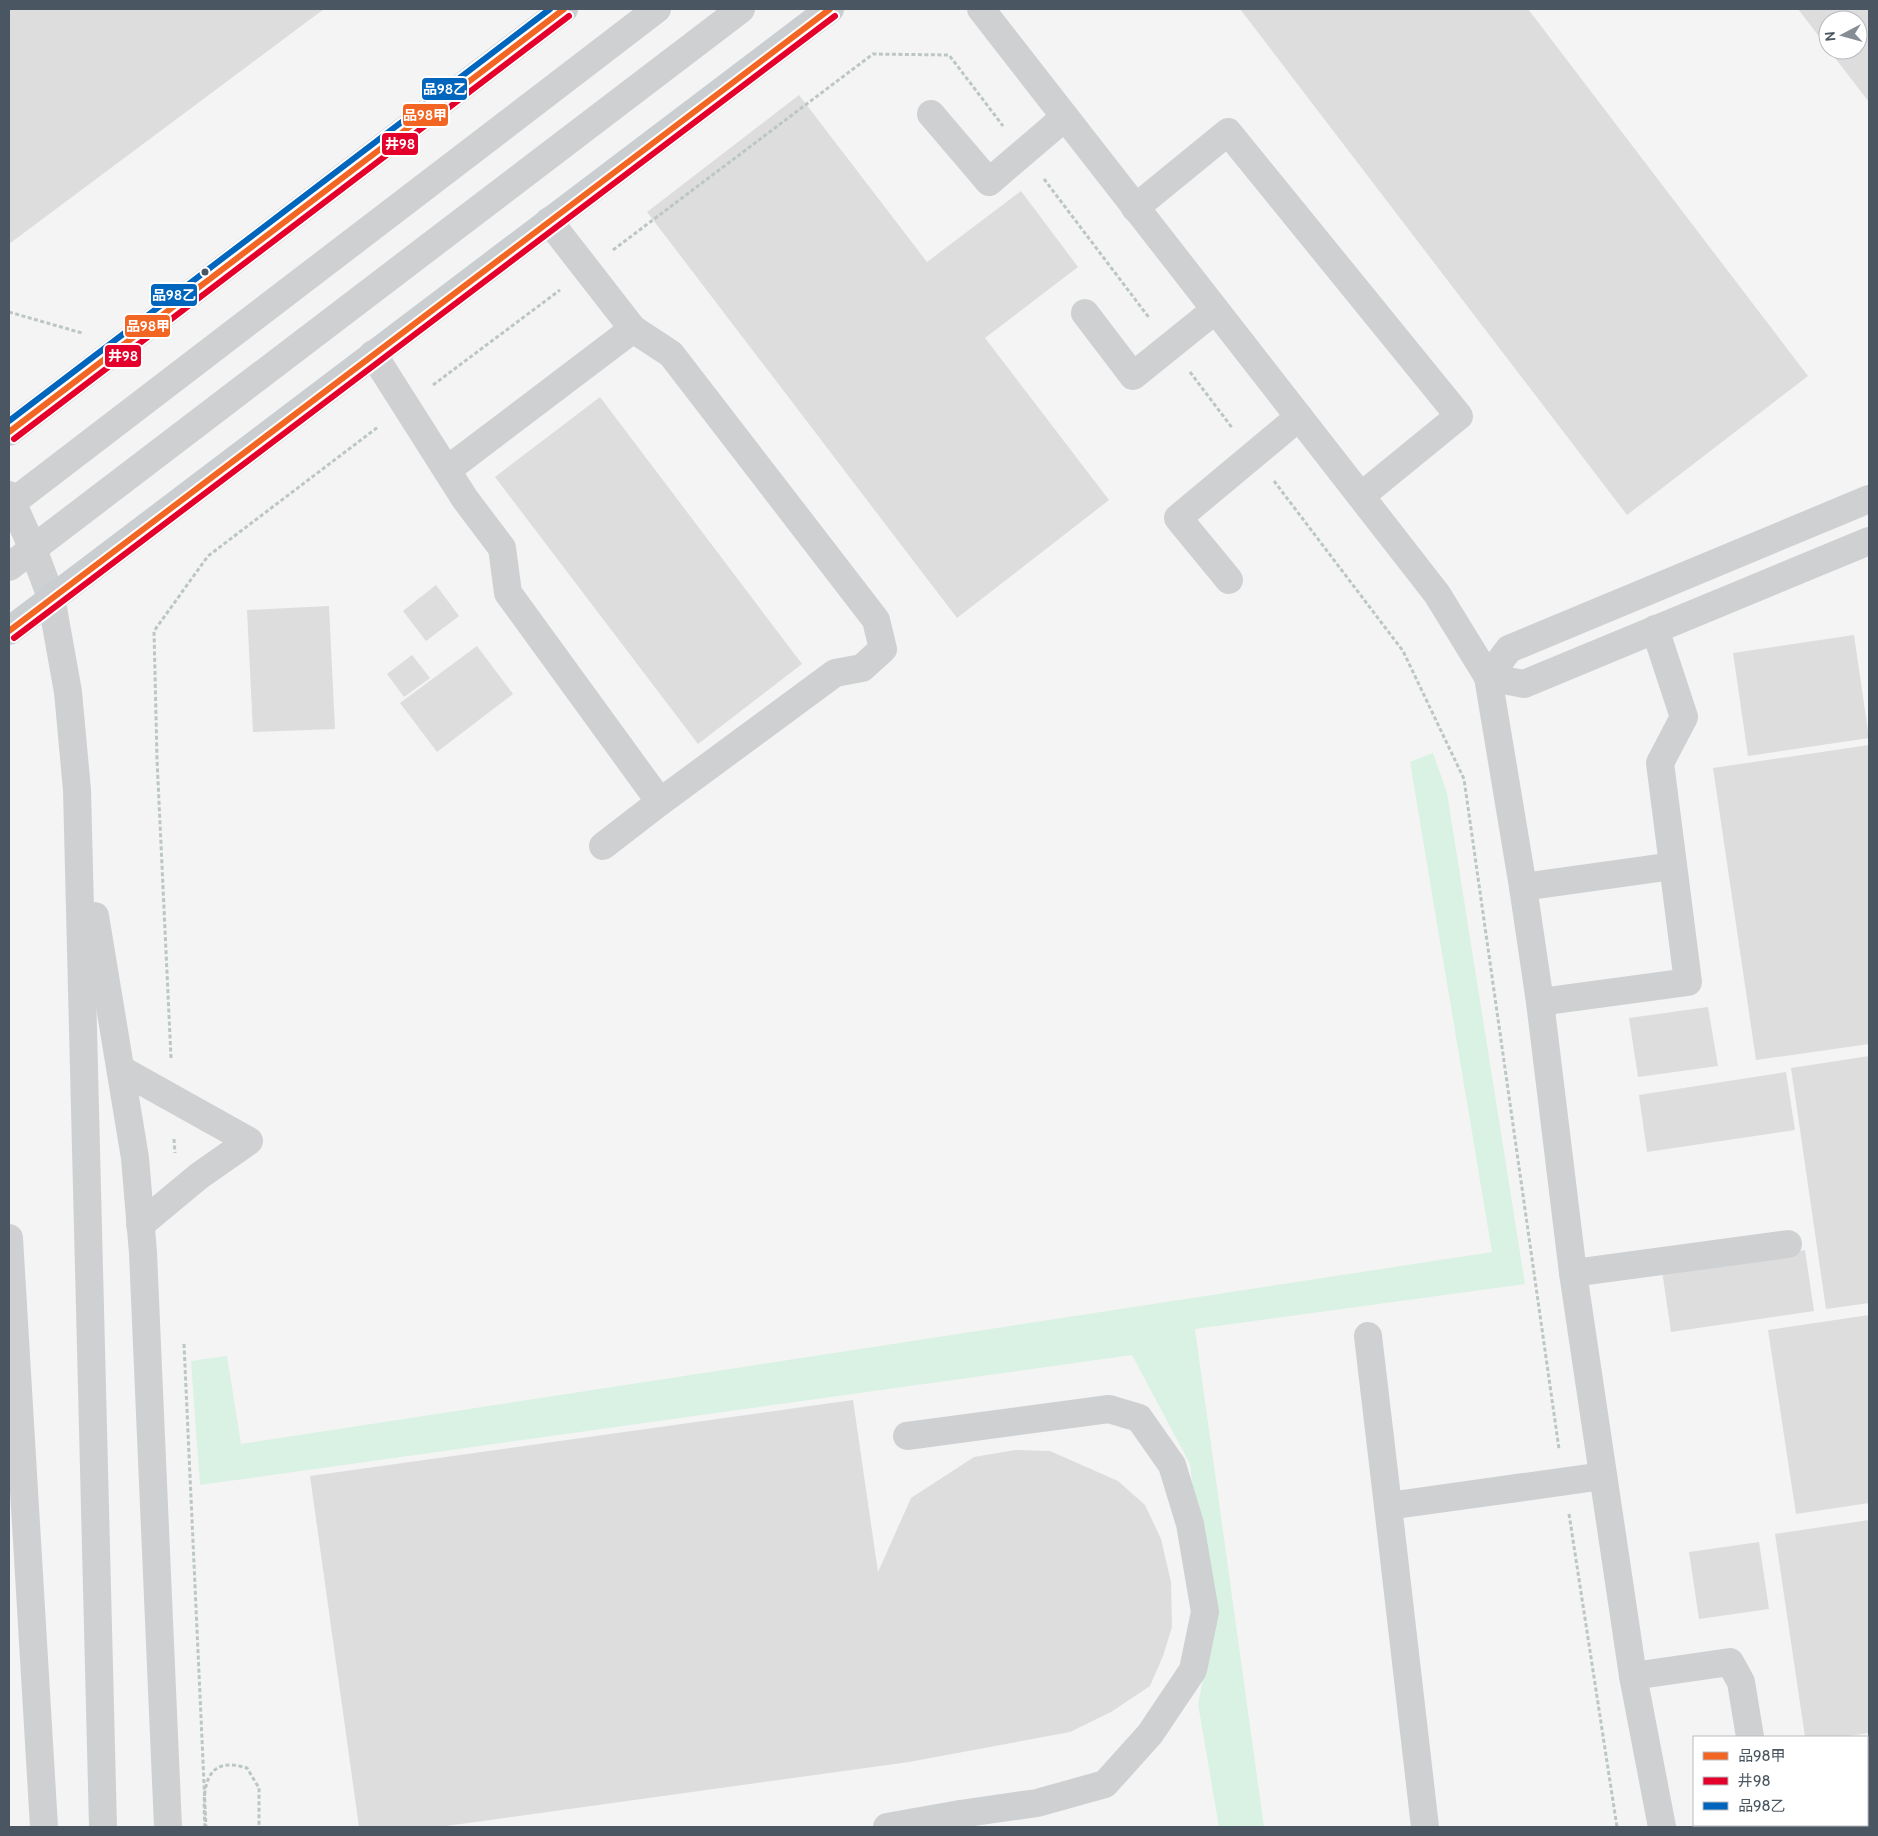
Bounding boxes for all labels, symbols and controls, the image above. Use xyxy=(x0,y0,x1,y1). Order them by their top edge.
north arrow xyxy=(1818,10,1868,60)
text: N xyxy=(1821,30,1840,42)
line badge: 品98乙 xyxy=(421,77,468,101)
text: 品98乙 xyxy=(423,80,467,98)
line badge: 品98甲 xyxy=(402,103,449,127)
text: 品98甲 xyxy=(403,106,447,124)
line badge: 井98 xyxy=(381,132,419,156)
text: 井98 xyxy=(385,135,415,153)
unlabelled marker xyxy=(200,267,210,277)
line badge: 品98乙 xyxy=(150,283,198,307)
text: 品98乙 xyxy=(152,286,196,304)
line badge: 品98甲 xyxy=(124,314,171,338)
text: 品98甲 xyxy=(126,317,170,335)
line badge: 井98 xyxy=(104,344,142,368)
text: 井98 xyxy=(108,347,138,365)
legend xyxy=(1693,1736,1868,1826)
text: 品98甲 xyxy=(1738,1747,1786,1765)
text: 井98 xyxy=(1738,1772,1771,1790)
text: 品98乙 xyxy=(1738,1797,1786,1815)

